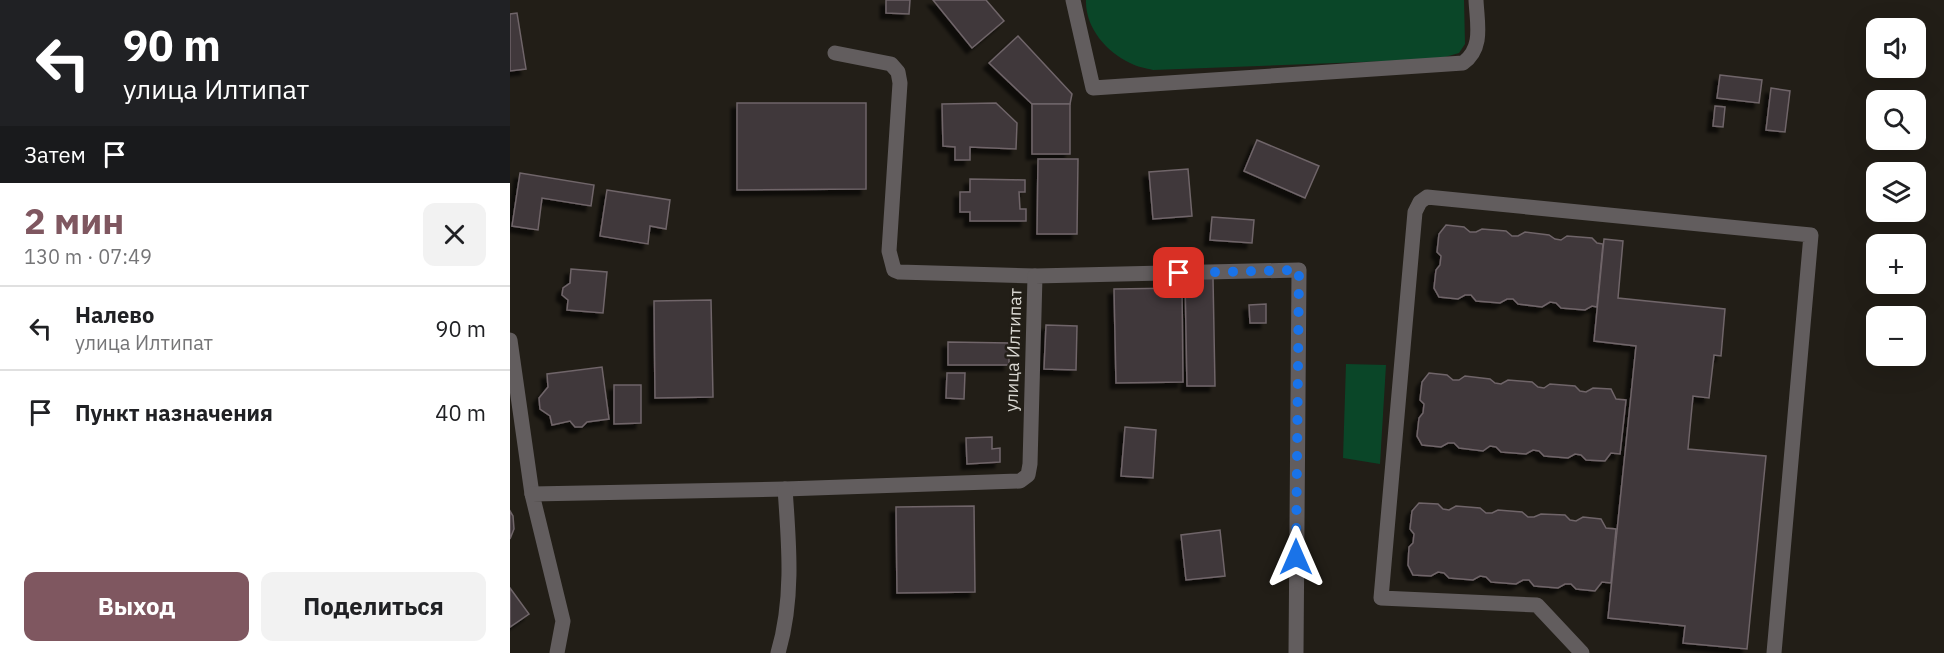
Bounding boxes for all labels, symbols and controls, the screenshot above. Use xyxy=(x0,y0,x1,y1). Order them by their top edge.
text: 90 m xyxy=(123,18,221,73)
map controls xyxy=(1866,18,1926,366)
button: sound xyxy=(1866,18,1926,78)
icon: left xyxy=(24,24,102,102)
text: улица Илтипат xyxy=(123,71,309,106)
button: search xyxy=(1866,90,1926,150)
icon: arrive xyxy=(98,138,131,171)
text: Затем xyxy=(24,140,86,169)
button: layers xyxy=(1866,162,1926,222)
text: 2 мин xyxy=(24,197,124,244)
button: close xyxy=(423,203,486,266)
button: + xyxy=(1866,234,1926,294)
text: 130 m · 07:49 xyxy=(24,243,152,270)
pin xyxy=(1153,247,1204,298)
icon: arrive xyxy=(1162,256,1195,289)
street label: улица Илтипат xyxy=(999,287,1027,412)
text: Налево xyxy=(75,300,154,329)
button: − xyxy=(1866,306,1926,366)
icon: left xyxy=(24,312,57,345)
text: 90 m xyxy=(435,314,486,343)
text: улица Илтипат xyxy=(75,329,213,356)
icon: arrive xyxy=(24,396,57,429)
text: Пункт назначения xyxy=(75,398,273,427)
text: 40 m xyxy=(435,398,486,427)
position arrow xyxy=(1264,525,1328,589)
button: Выход xyxy=(24,572,249,641)
button: Поделиться xyxy=(261,572,486,641)

